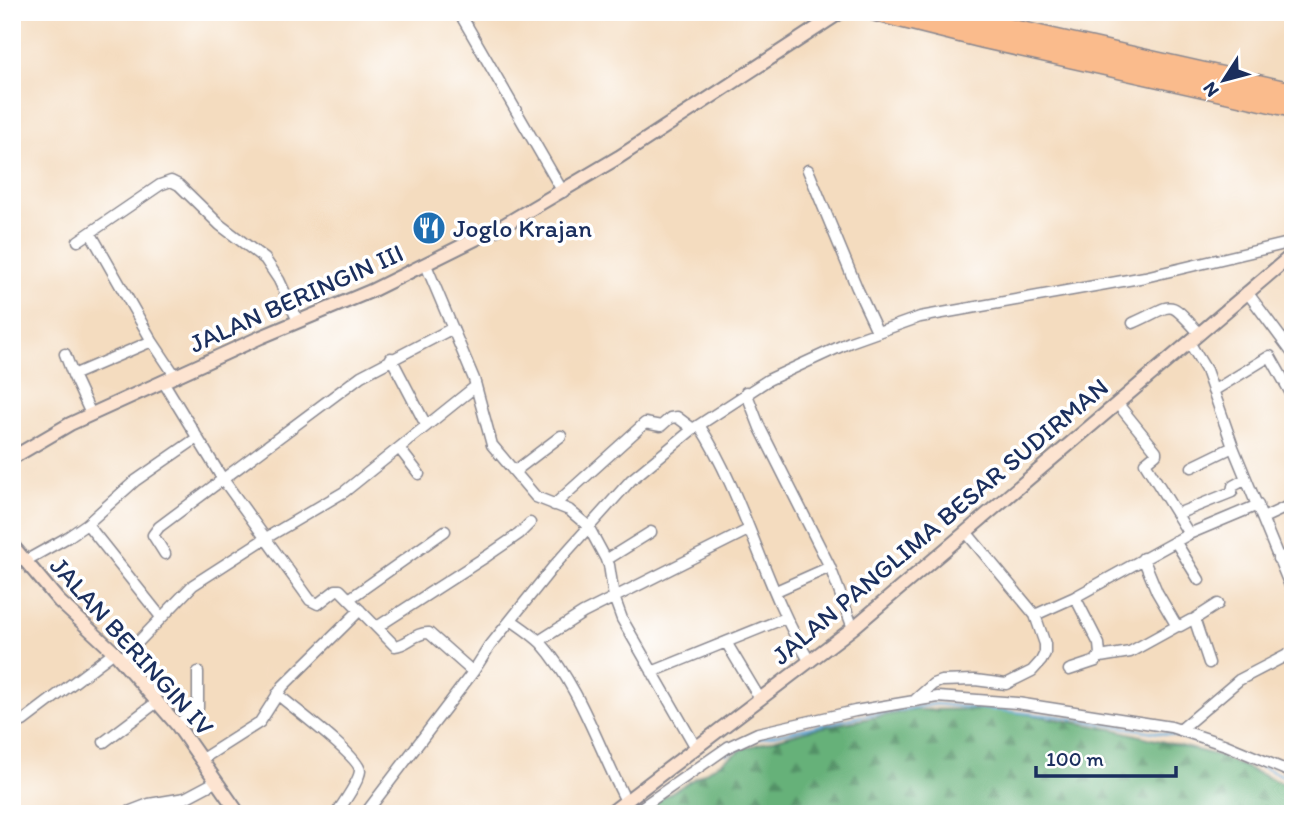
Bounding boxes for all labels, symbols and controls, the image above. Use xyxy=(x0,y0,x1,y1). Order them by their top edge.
north arrow xyxy=(1190,46,1260,116)
text: N xyxy=(1198,78,1224,102)
restaurant icon: Joglo Krajan xyxy=(410,209,448,247)
place label: Joglo Krajan xyxy=(453,212,592,244)
street label: JALAN BERINGIN III xyxy=(184,236,408,360)
street label: JALAN PANGLIMA BESAR SUDIRMAN xyxy=(765,371,1115,671)
street label: JALAN BERINGIN IV xyxy=(43,550,221,742)
scale bar xyxy=(1036,735,1176,779)
text: 100 m xyxy=(1046,746,1104,771)

